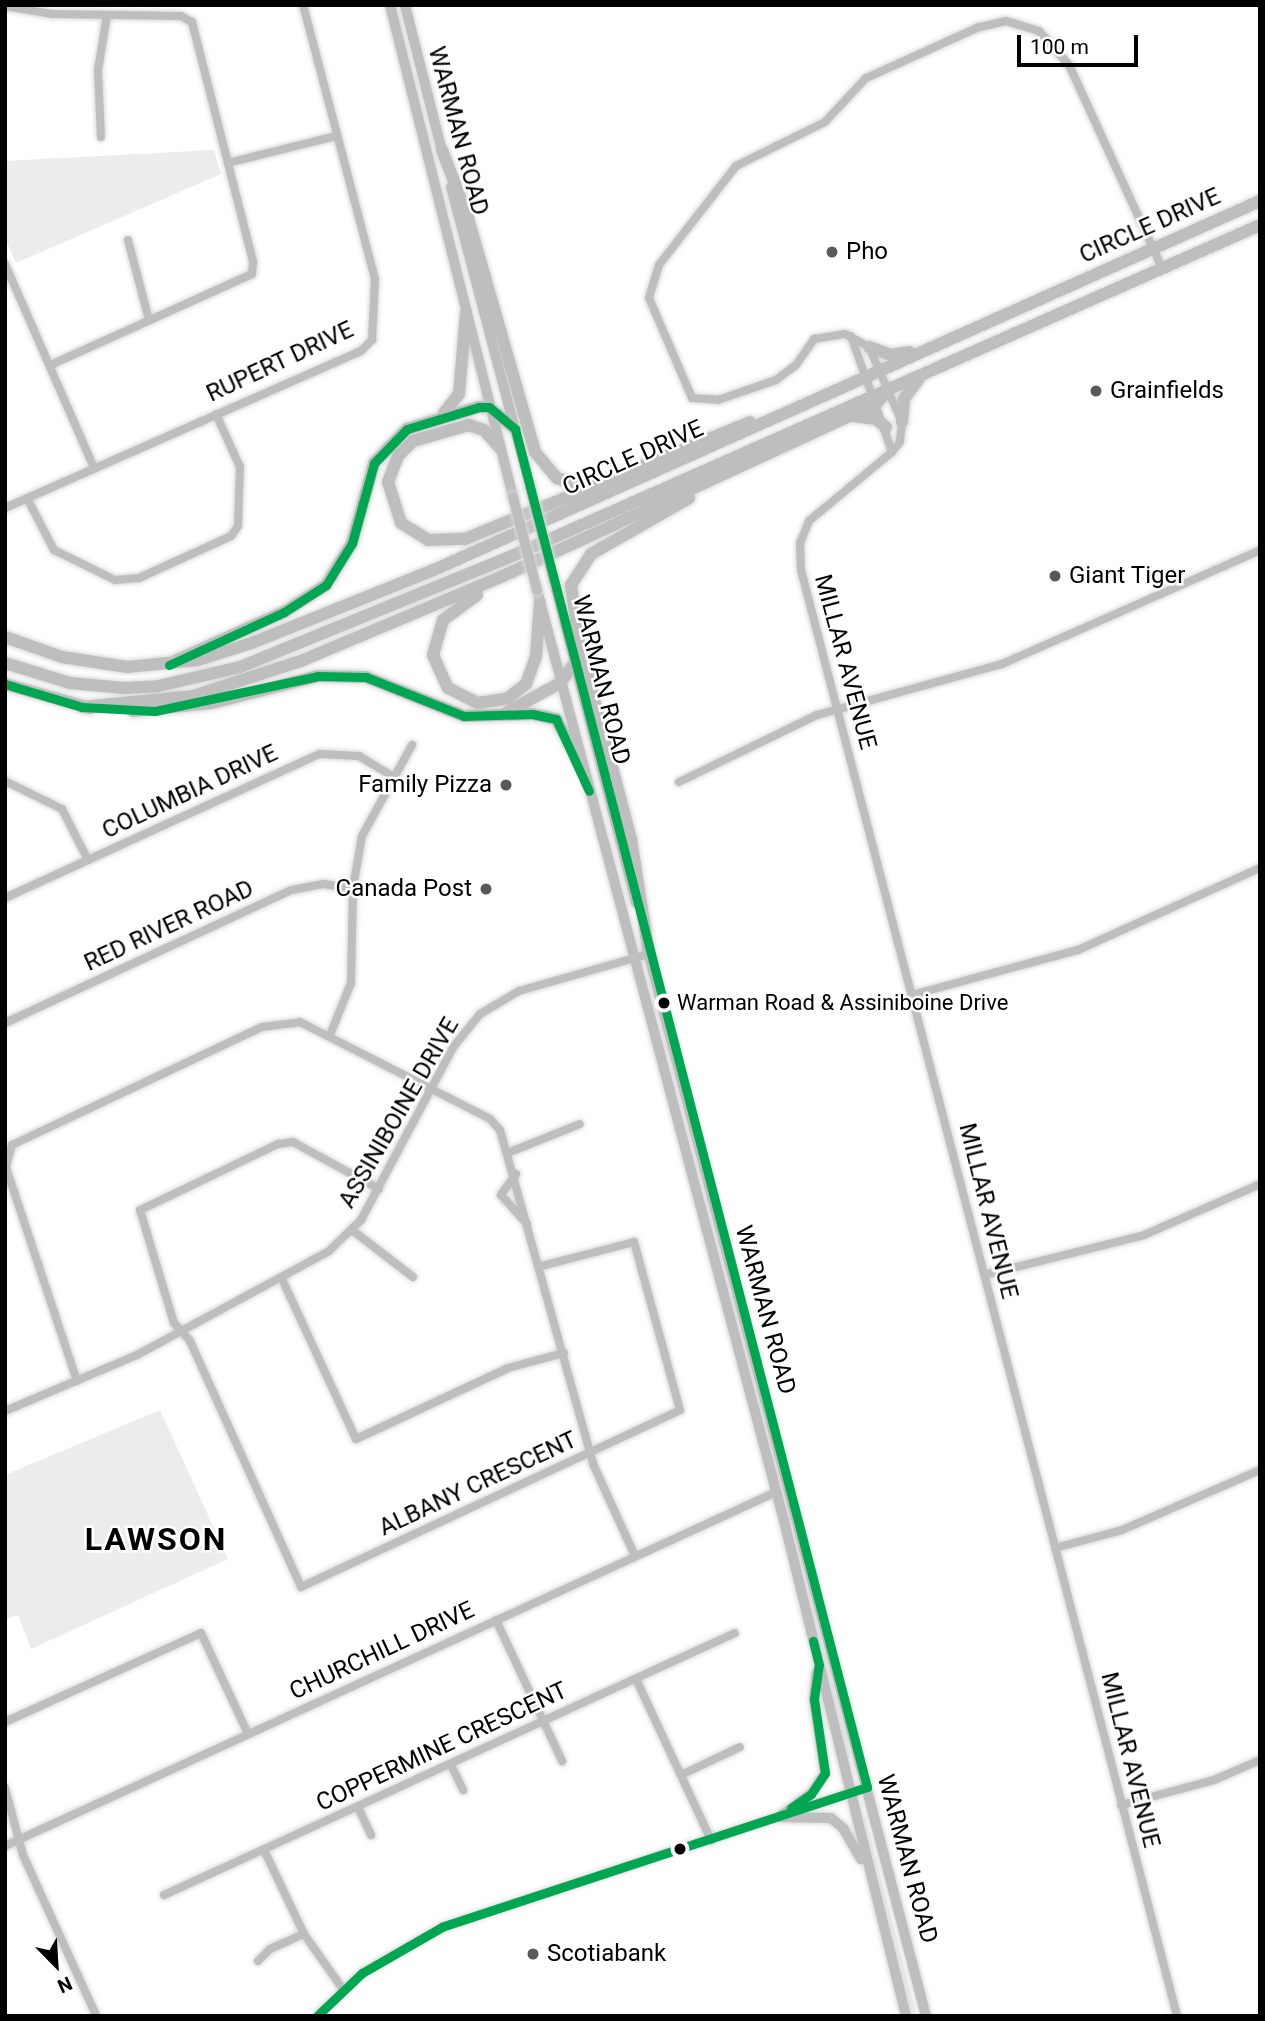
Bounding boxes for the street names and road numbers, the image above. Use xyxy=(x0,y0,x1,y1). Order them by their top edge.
street label: WARMAN ROAD xyxy=(422,43,494,219)
street label: CIRCLE DRIVE xyxy=(1075,182,1225,270)
street label: RUPERT DRIVE xyxy=(202,315,358,409)
street label: CIRCLE DRIVE xyxy=(558,414,708,502)
street label: MILLAR AVENUE xyxy=(808,571,882,753)
street label: WARMAN ROAD xyxy=(566,592,636,768)
street label: COLUMBIA DRIVE xyxy=(98,739,282,845)
street label: RED RIVER ROAD xyxy=(80,874,258,978)
street label: ASSINIBOINE DRIVE xyxy=(333,1013,465,1213)
street label: MILLAR AVENUE xyxy=(952,1120,1024,1302)
street label: WARMAN ROAD xyxy=(729,1222,801,1398)
street label: ALBANY CRESCENT xyxy=(374,1426,582,1542)
street label: CHURCHILL DRIVE xyxy=(285,1596,479,1706)
street label: MILLAR AVENUE xyxy=(1094,1669,1166,1851)
street label: COPPERMINE CRESCENT xyxy=(312,1676,572,1818)
street label: WARMAN ROAD xyxy=(871,1771,943,1947)

